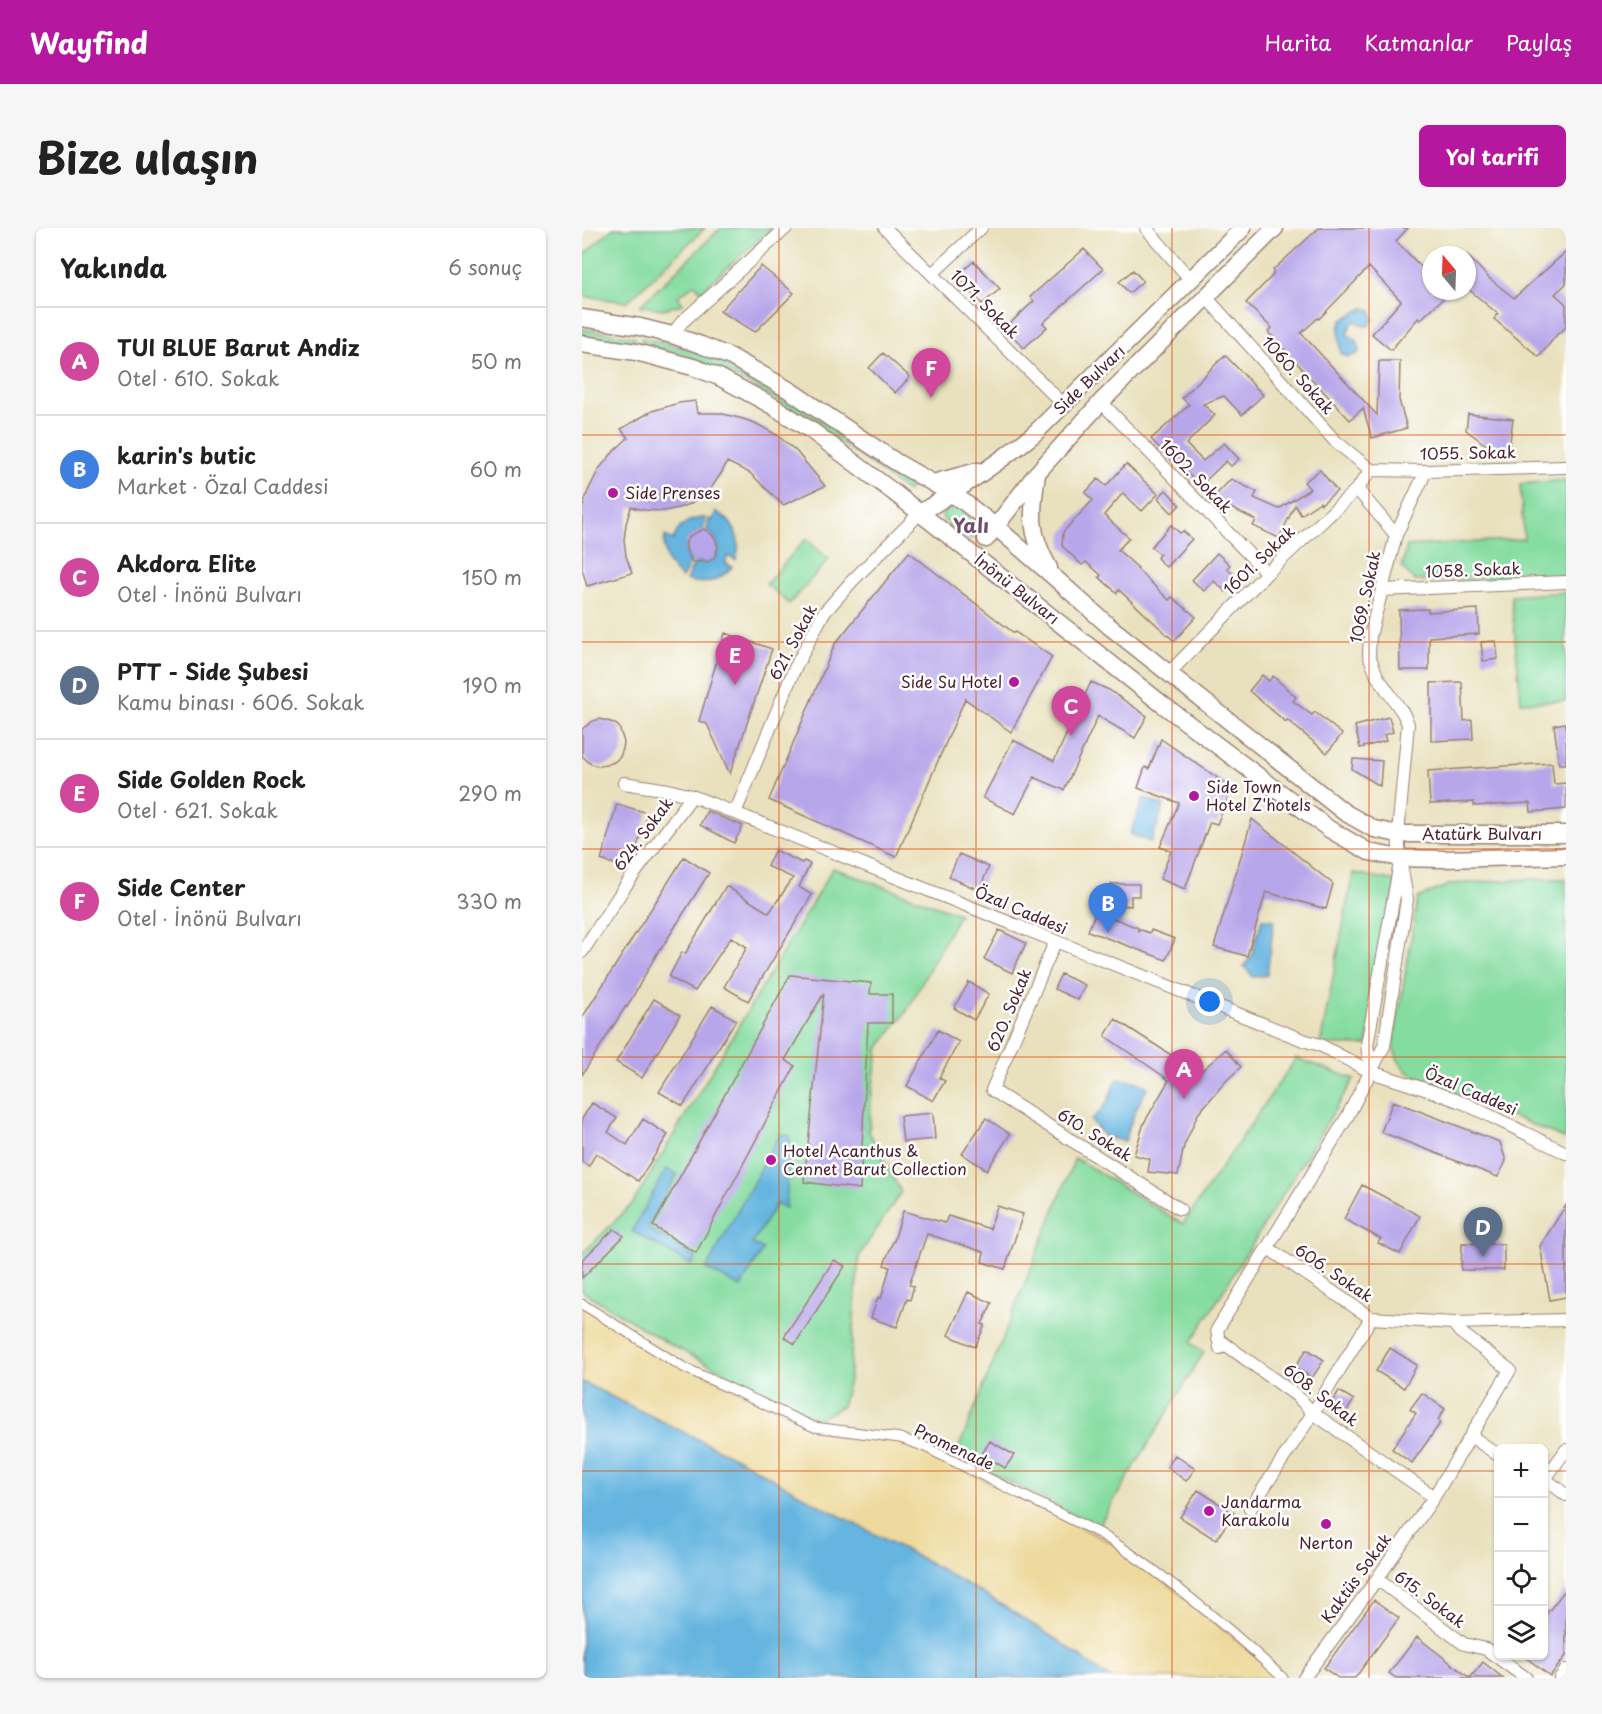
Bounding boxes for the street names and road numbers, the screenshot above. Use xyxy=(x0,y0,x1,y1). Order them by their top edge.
street label: 1071. Sokak xyxy=(946,263,1026,343)
street label: 1060. Sokak xyxy=(1257,330,1341,419)
street label: Side Bulvarı xyxy=(1047,339,1130,420)
street label: 1602. Sokak xyxy=(1155,433,1239,518)
street label: 1055. Sokak xyxy=(1420,439,1516,465)
street label: 1601. Sokak xyxy=(1217,519,1299,599)
street label: İnönü Bulvarı xyxy=(970,547,1065,629)
street label: 1069. Sokak xyxy=(1343,548,1386,645)
street label: 1058. Sokak xyxy=(1425,555,1521,583)
street label: 621. Sokak xyxy=(762,599,822,684)
street label: 624. Sokak xyxy=(606,791,678,875)
street label: Atatürk Bulvarı xyxy=(1422,821,1542,845)
street label: Özal Caddesi xyxy=(971,879,1072,939)
street label: 620. Sokak xyxy=(980,964,1036,1055)
street label: Özal Caddesi xyxy=(1421,1060,1522,1120)
street label: 610. Sokak xyxy=(1053,1102,1138,1167)
street label: 606. Sokak xyxy=(1291,1237,1378,1307)
street label: 608. Sokak xyxy=(1279,1357,1364,1431)
street label: Promenade xyxy=(910,1417,999,1475)
street label: Kaktüs Sokak xyxy=(1314,1527,1396,1627)
street label: 615. Sokak xyxy=(1390,1563,1471,1633)

